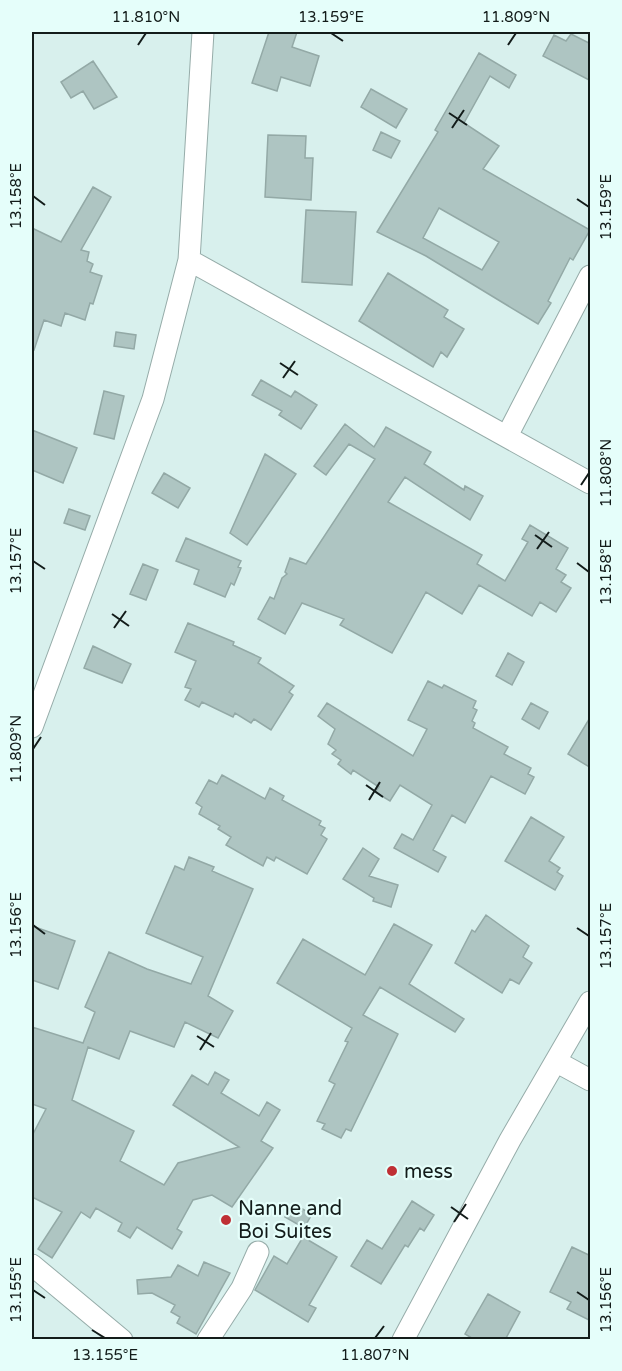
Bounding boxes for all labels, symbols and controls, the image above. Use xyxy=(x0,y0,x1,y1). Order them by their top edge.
text: 11.810°N xyxy=(112,8,180,26)
text: 13.159°E xyxy=(298,8,364,26)
text: 11.809°N xyxy=(482,8,550,26)
text: 13.158°E xyxy=(7,163,25,229)
text: 13.159°E xyxy=(597,174,615,240)
text: 11.808°N xyxy=(597,439,615,507)
text: 13.157°E xyxy=(7,528,25,594)
text: 13.158°E xyxy=(597,539,615,605)
text: 11.809°N xyxy=(7,715,25,783)
text: 13.156°E xyxy=(7,892,25,958)
text: 13.157°E xyxy=(597,903,615,969)
place label: mess xyxy=(404,1160,453,1184)
marker: mess xyxy=(385,1164,399,1178)
place label: Nanne and Boi Suites xyxy=(238,1197,342,1244)
marker: Nanne and Boi Suites xyxy=(219,1213,233,1227)
text: 13.155°E xyxy=(7,1257,25,1323)
text: 13.156°E xyxy=(597,1267,615,1333)
text: 13.155°E xyxy=(72,1346,138,1364)
text: 11.807°N xyxy=(341,1346,409,1364)

